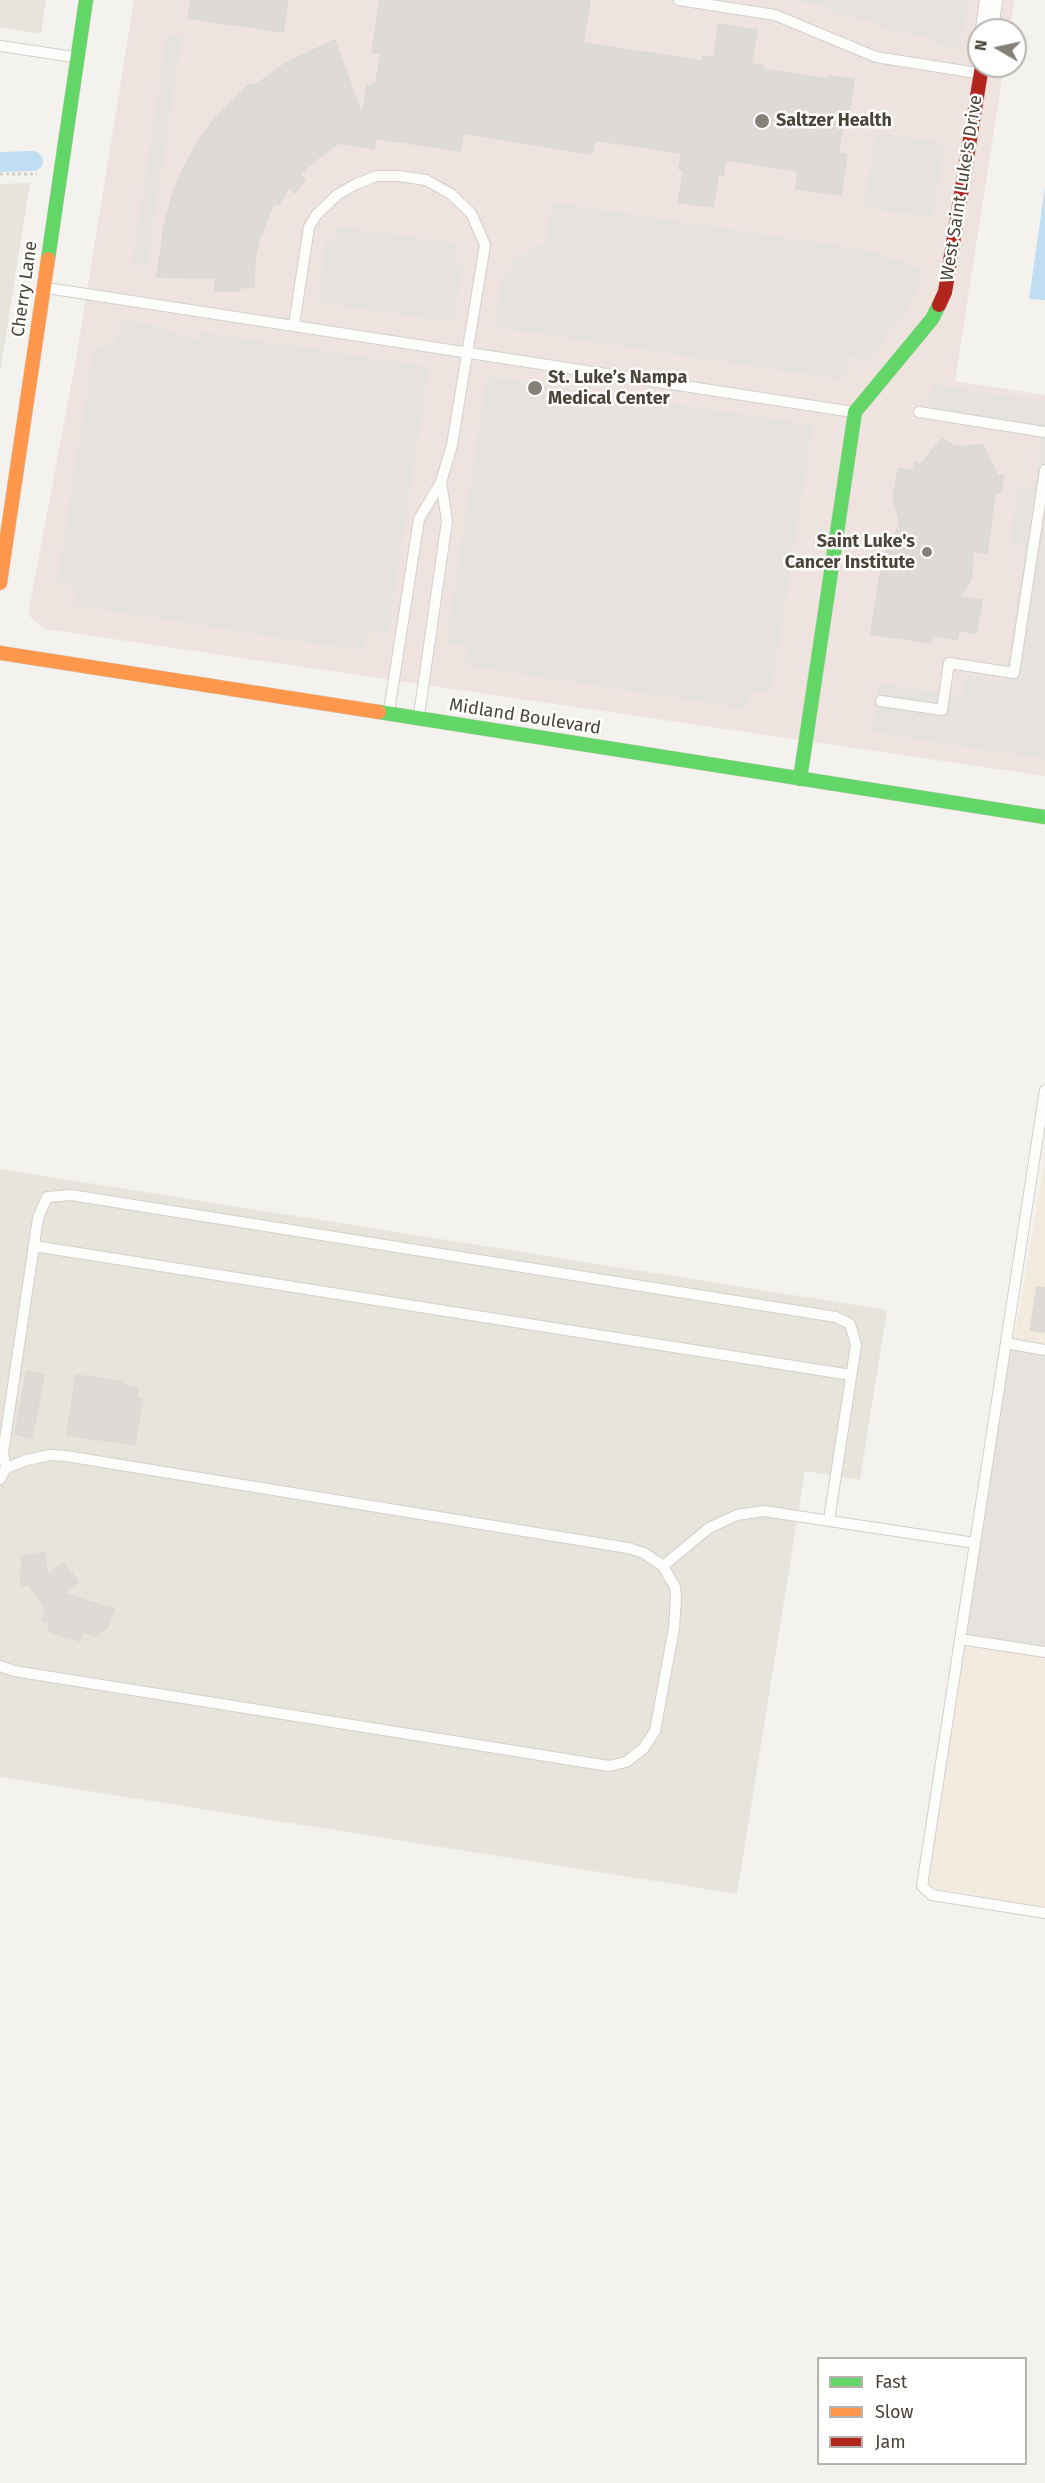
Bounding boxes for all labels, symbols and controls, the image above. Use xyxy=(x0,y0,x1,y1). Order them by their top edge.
north arrow xyxy=(967,18,1027,78)
text: N xyxy=(970,39,991,52)
street label: West Saint Luke's Drive xyxy=(937,94,987,282)
place label: Saltzer Health xyxy=(776,110,892,132)
marker: Saltzer Health xyxy=(753,112,771,130)
street label: Cherry Lane xyxy=(8,240,42,338)
place label: St. Luke’s Nampa Medical Center xyxy=(548,367,687,410)
marker: St. Luke’s Nampa Medical Center xyxy=(526,379,544,397)
place label: Saint Luke's Cancer Institute xyxy=(785,531,915,574)
marker: Saint Luke's Cancer Institute xyxy=(920,545,934,559)
street label: Midland Boulevard xyxy=(448,694,602,740)
legend xyxy=(817,2357,1027,2465)
text: Fast xyxy=(875,2371,907,2393)
text: Slow xyxy=(875,2401,913,2423)
text: Jam xyxy=(875,2431,906,2453)

